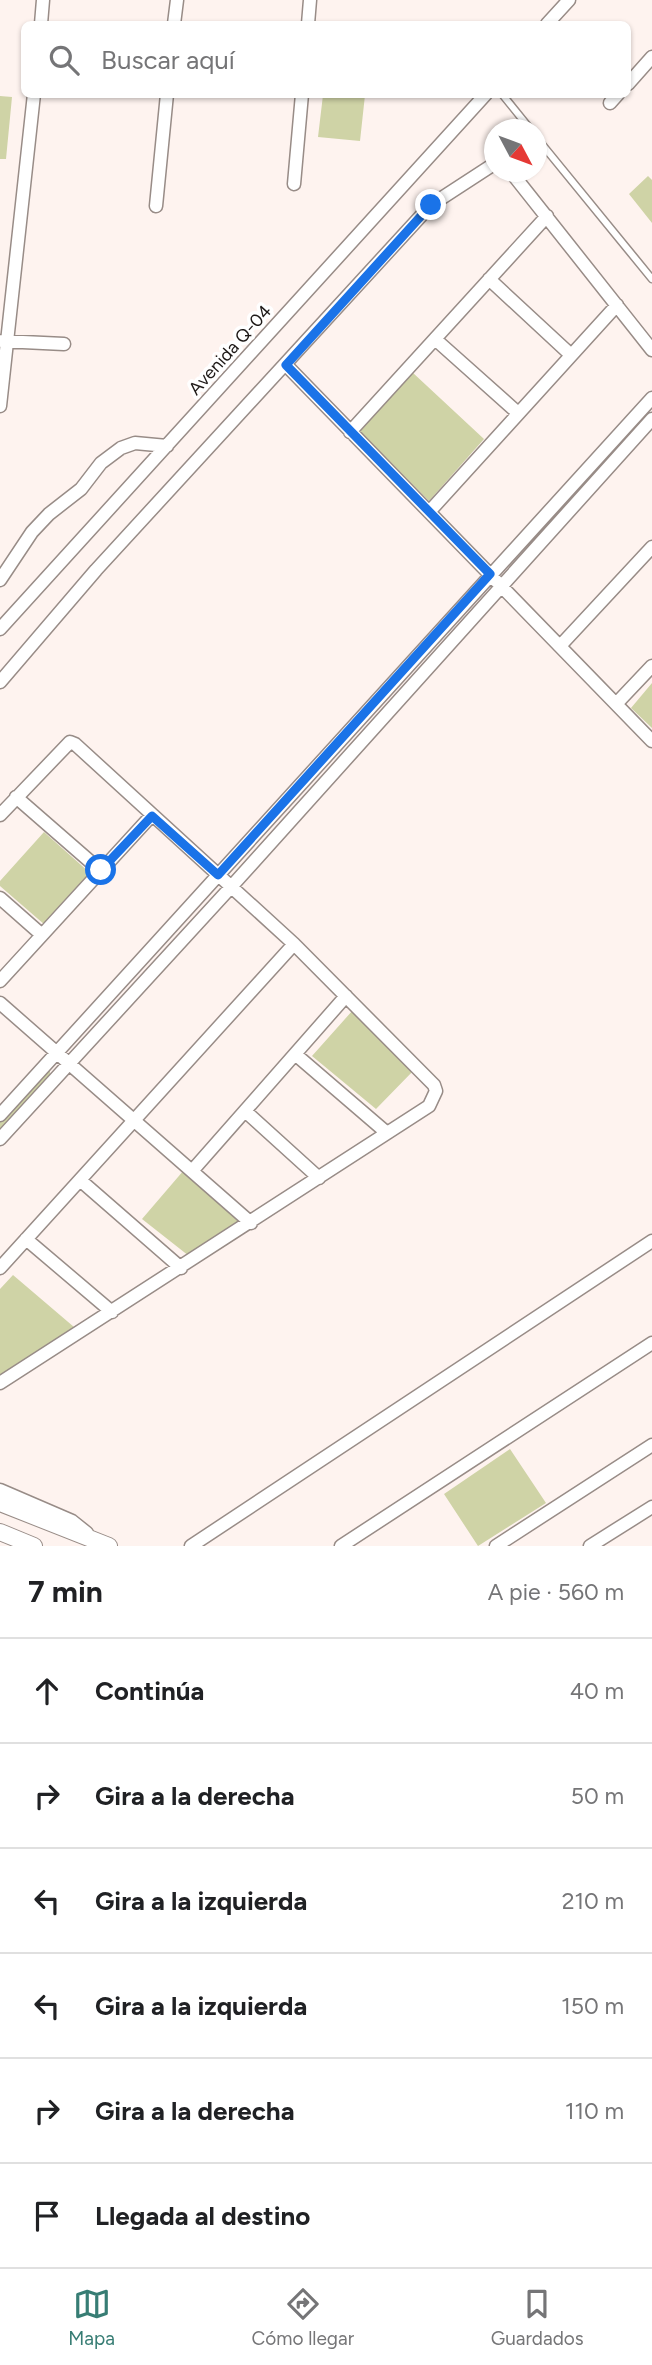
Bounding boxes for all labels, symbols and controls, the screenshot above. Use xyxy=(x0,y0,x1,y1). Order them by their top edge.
search box xyxy=(21,21,631,98)
icon: search xyxy=(45,41,83,79)
text: Buscar aquí xyxy=(101,44,235,76)
north arrow xyxy=(484,119,547,182)
route end xyxy=(415,189,446,220)
street label: Avenida Q-04 xyxy=(184,300,276,400)
route start xyxy=(85,854,116,885)
text: 7 min xyxy=(28,1573,103,1610)
text: A pie · 560 m xyxy=(488,1578,624,1606)
icon: ahead xyxy=(28,1672,66,1710)
text: Continúa xyxy=(95,1675,204,1707)
text: 40 m xyxy=(570,1677,624,1705)
icon: right xyxy=(28,1777,66,1815)
text: Gira a la derecha xyxy=(95,1780,295,1812)
text: 50 m xyxy=(571,1782,624,1810)
icon: left xyxy=(28,1882,66,1920)
text: Gira a la izquierda xyxy=(95,1885,307,1917)
text: 210 m xyxy=(562,1887,624,1915)
icon: left xyxy=(28,1987,66,2025)
text: Gira a la izquierda xyxy=(95,1990,307,2022)
text: 150 m xyxy=(561,1992,624,2020)
icon: right xyxy=(28,2092,66,2130)
text: Gira a la derecha xyxy=(95,2095,295,2127)
text: 110 m xyxy=(565,2097,624,2125)
icon: arrive xyxy=(28,2197,66,2235)
text: Llegada al destino xyxy=(95,2200,310,2232)
tab: Mapa xyxy=(68,2285,115,2350)
tab: Cómo llegar xyxy=(252,2285,354,2350)
tab: Guardados xyxy=(491,2285,584,2350)

